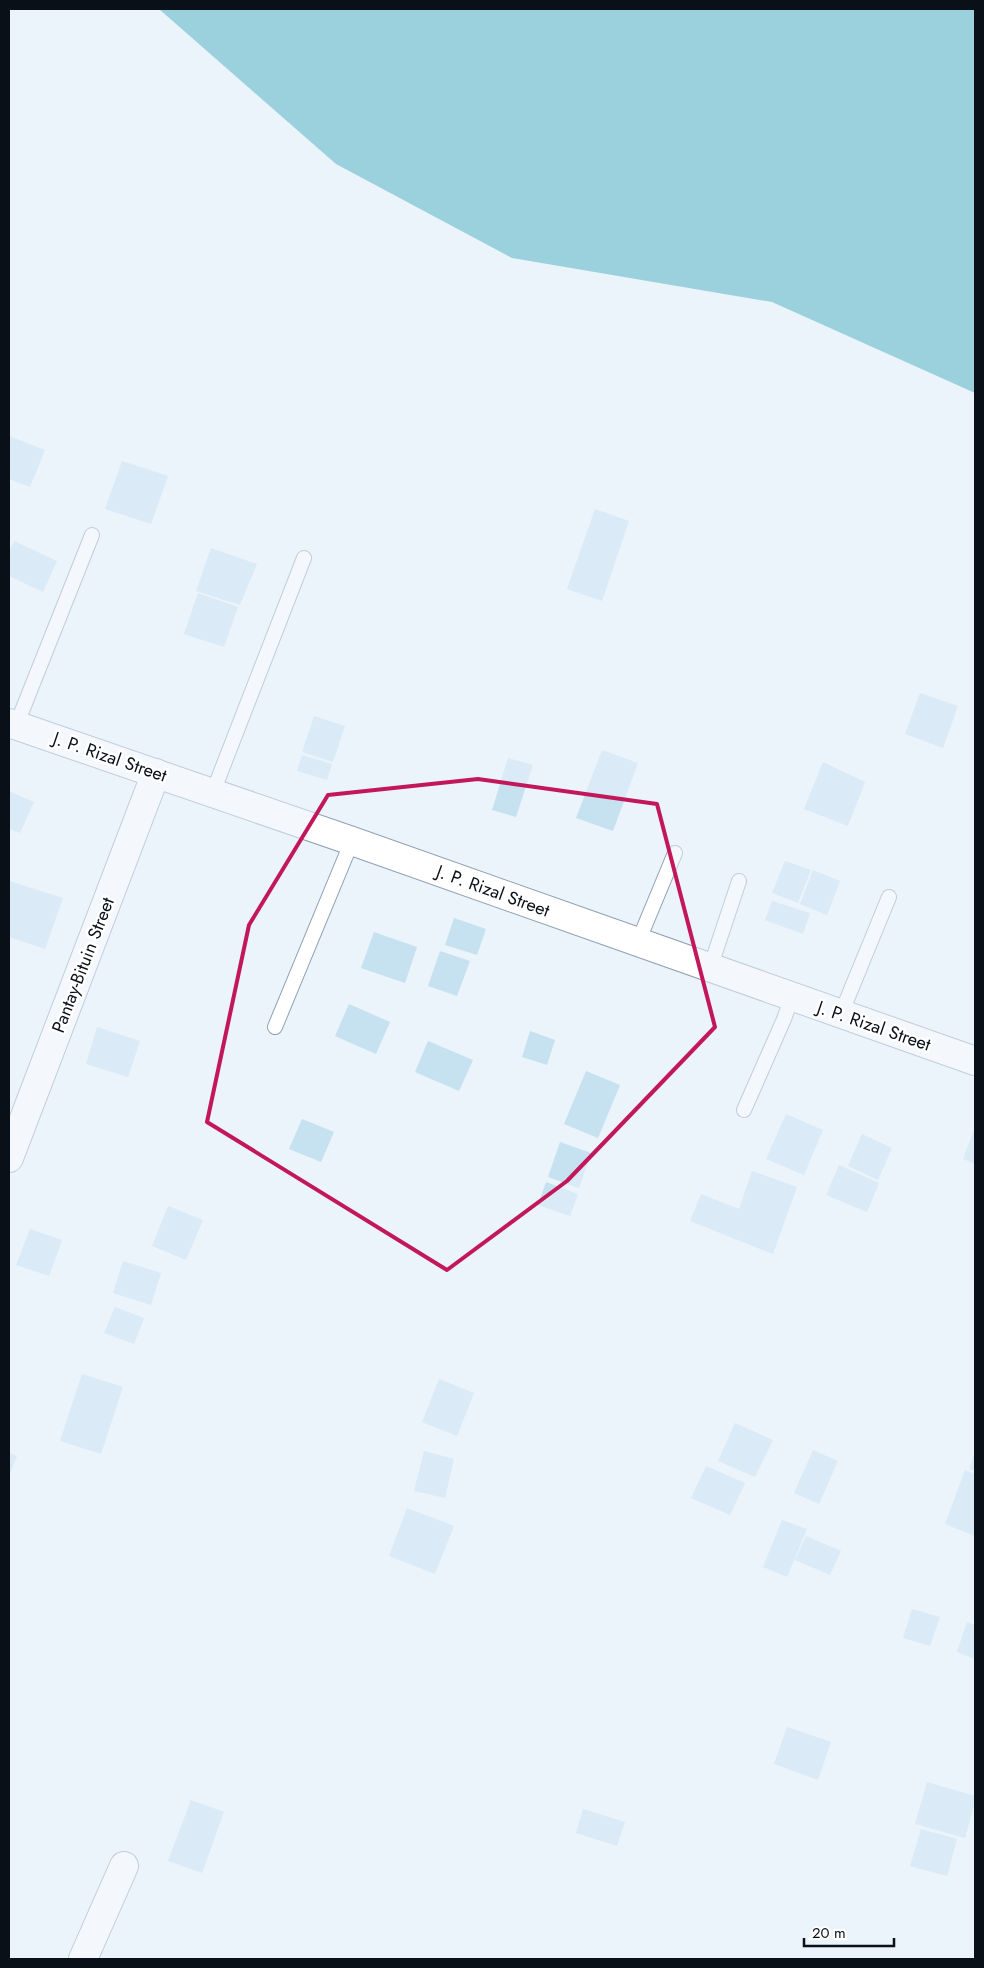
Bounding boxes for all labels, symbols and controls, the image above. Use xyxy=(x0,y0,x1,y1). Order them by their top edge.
street label: J. P. Rizal Street xyxy=(48,725,171,789)
street label: J. P. Rizal Street xyxy=(431,858,554,924)
street label: Pantay-Bituin Street xyxy=(45,893,121,1036)
street label: J. P. Rizal Street xyxy=(812,994,935,1058)
scale bar xyxy=(804,1916,894,1948)
text: 20 m xyxy=(812,1922,846,1944)

